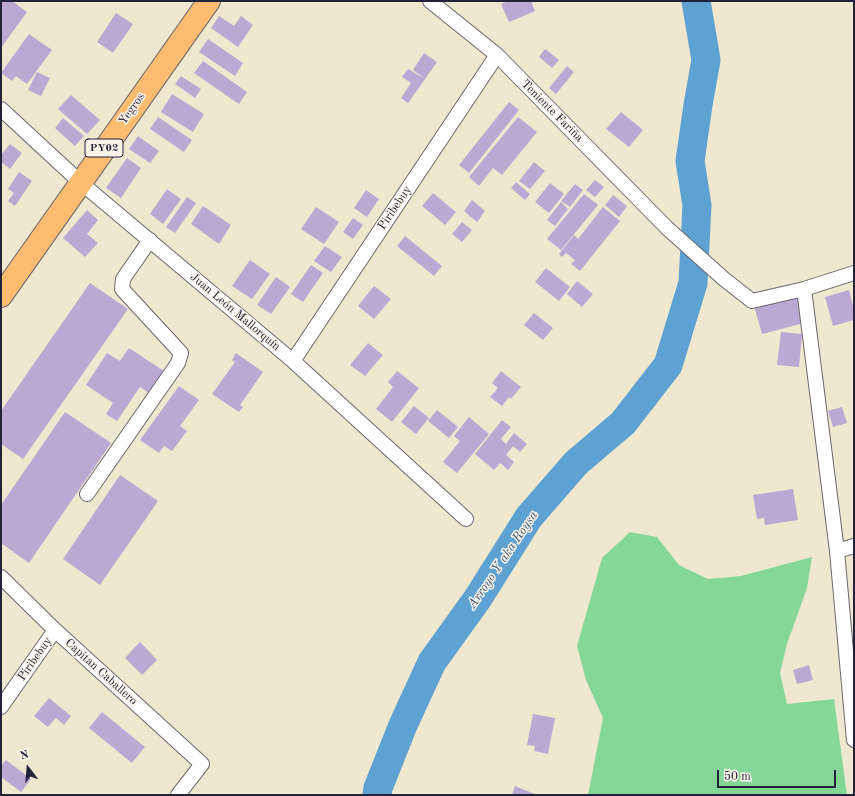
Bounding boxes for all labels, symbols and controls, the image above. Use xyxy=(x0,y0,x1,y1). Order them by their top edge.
street label: Teniente Fariña xyxy=(518,77,586,145)
street label: Yegros xyxy=(116,90,148,128)
road number: PY02 xyxy=(85,139,123,157)
street label: Piribebuy xyxy=(375,183,415,233)
street label: Juan León Mallorquín xyxy=(187,270,283,354)
water label: Arroyo Y aka Roysa xyxy=(465,508,541,612)
street label: Piribebuy xyxy=(15,634,55,684)
street label: Capitan Caballero xyxy=(62,636,140,708)
north arrow xyxy=(8,748,48,788)
text: N xyxy=(19,750,30,762)
scale bar xyxy=(719,762,838,788)
text: 50 m xyxy=(724,771,751,783)

